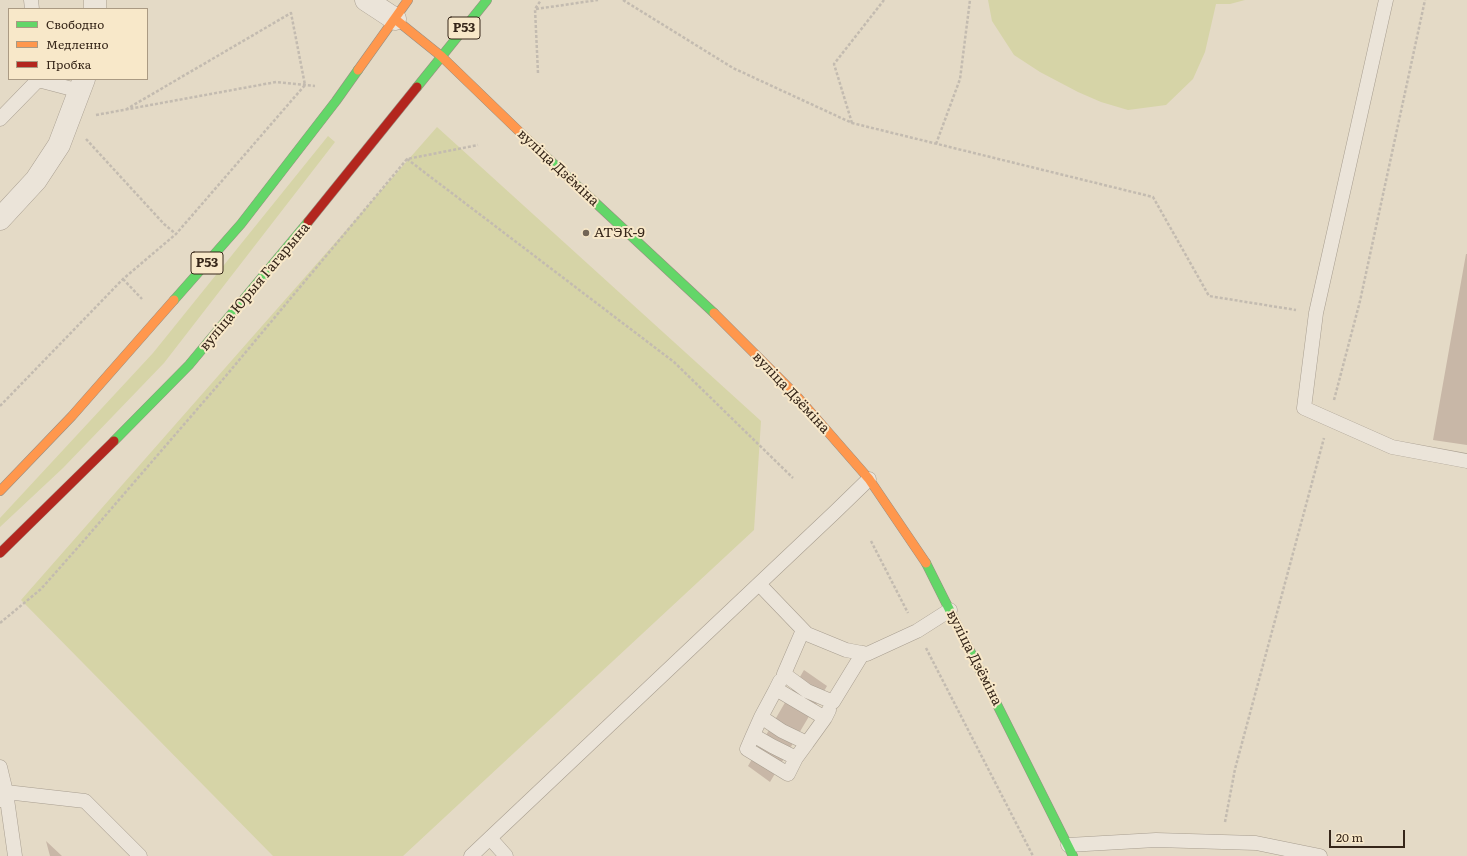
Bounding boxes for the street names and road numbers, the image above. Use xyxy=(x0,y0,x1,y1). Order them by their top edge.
road number: Р53 xyxy=(448,17,480,39)
street label: вуліца Дзёміна xyxy=(514,126,602,210)
street label: вуліца Юрыя Гагарына xyxy=(196,219,314,355)
road number: Р53 xyxy=(191,252,223,274)
street label: вуліца Дзёміна xyxy=(749,349,833,437)
street label: вуліца Дзёміна xyxy=(943,607,1005,709)

